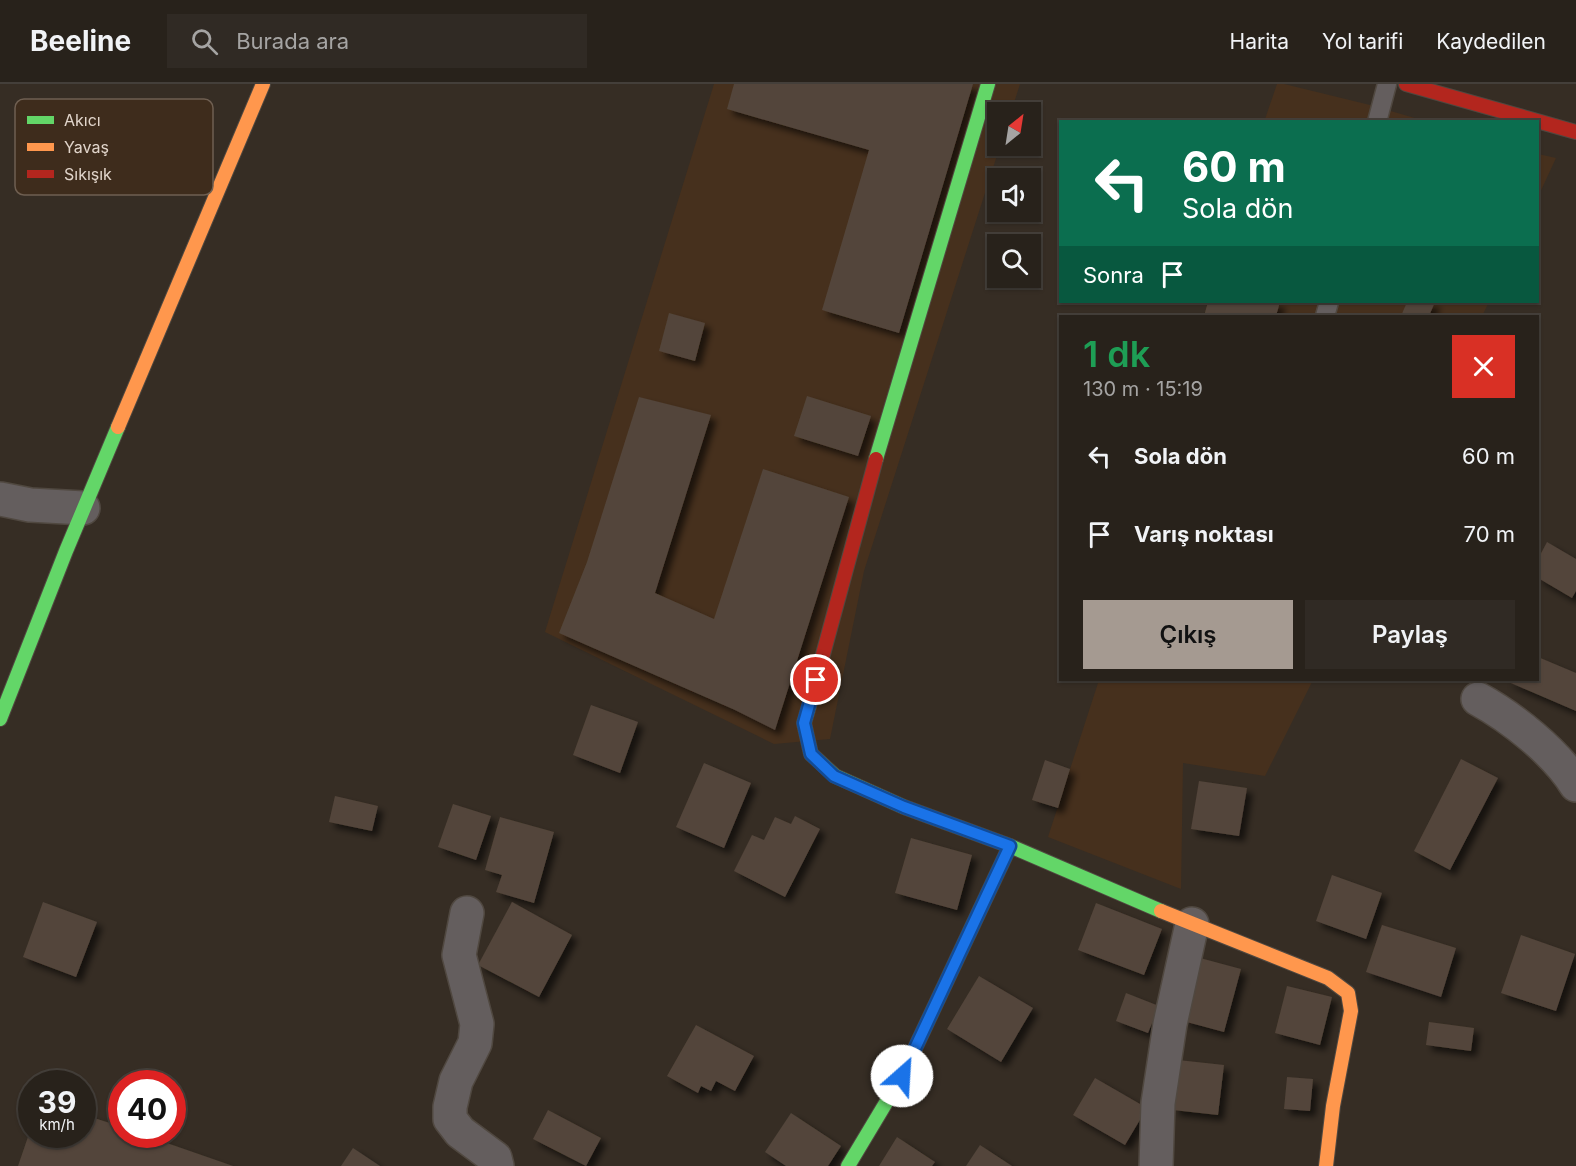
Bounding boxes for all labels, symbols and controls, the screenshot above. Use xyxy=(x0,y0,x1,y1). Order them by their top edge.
search box xyxy=(167,14,587,68)
text: Beeline xyxy=(30,24,131,58)
icon: search xyxy=(188,25,221,58)
text: Burada ara xyxy=(236,28,349,54)
text: Harita xyxy=(1230,29,1289,54)
text: Yol tarifi xyxy=(1322,29,1403,54)
text: Kaydedilen xyxy=(1436,29,1546,54)
legend xyxy=(15,99,213,195)
north arrow xyxy=(987,102,1041,156)
map controls xyxy=(987,102,1041,288)
text: Akıcı xyxy=(64,110,101,130)
text: Yavaş xyxy=(64,137,109,157)
text: 60 m xyxy=(1182,141,1286,192)
icon: left xyxy=(1083,144,1161,222)
text: Sıkışık xyxy=(64,164,112,184)
button: sound xyxy=(987,168,1041,222)
text: Sola dön xyxy=(1182,192,1293,225)
button: search xyxy=(987,234,1041,288)
icon: arrive xyxy=(1156,258,1189,291)
text: Sonra xyxy=(1083,262,1144,288)
text: 1 dk xyxy=(1083,332,1150,376)
button: close xyxy=(1452,335,1515,398)
text: 130 m · 15:19 xyxy=(1083,377,1203,401)
icon: left xyxy=(1083,440,1116,473)
text: Sola dön xyxy=(1134,443,1227,469)
text: 60 m xyxy=(1462,443,1515,469)
icon: arrive xyxy=(1083,518,1116,551)
text: Varış noktası xyxy=(1134,521,1274,547)
text: 70 m xyxy=(1464,521,1515,547)
button: Çıkış xyxy=(1083,600,1293,669)
button: Paylaş xyxy=(1305,600,1515,669)
pin xyxy=(790,654,841,705)
icon: arrive xyxy=(799,663,832,696)
position arrow xyxy=(870,1044,934,1108)
speed limit sign: 40 xyxy=(108,1070,186,1148)
text: 39 xyxy=(38,1084,76,1120)
text: km/h xyxy=(39,1115,75,1134)

